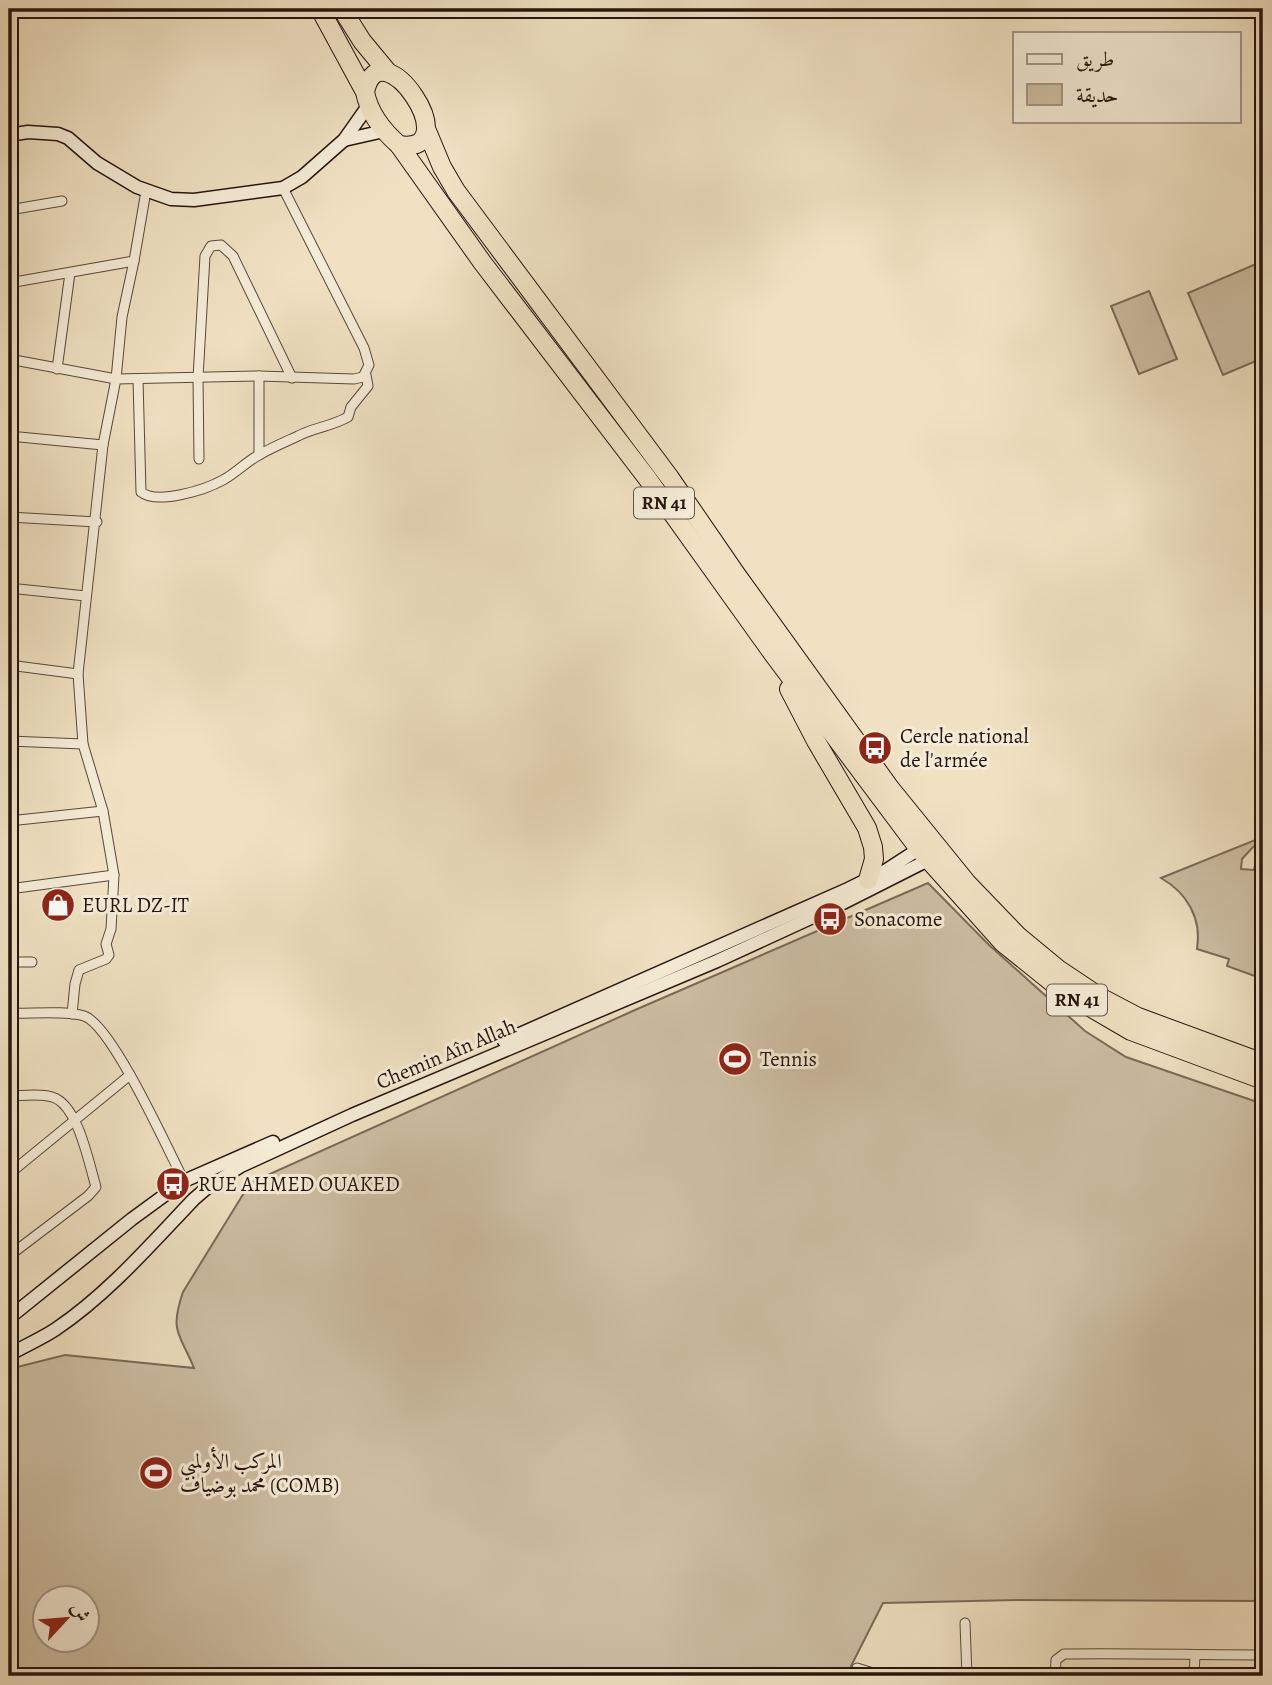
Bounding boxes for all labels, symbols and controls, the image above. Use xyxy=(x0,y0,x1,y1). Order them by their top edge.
legend xyxy=(1013,32,1240,122)
text: طريق xyxy=(1076,45,1114,73)
text: حديقة xyxy=(1076,81,1119,109)
road number: RN 41 xyxy=(634,488,694,518)
place label: Cercle national de l'armée xyxy=(900,722,1029,774)
bus stop icon: Cercle national de l'armée xyxy=(856,729,894,767)
shop icon: EURL DZ-IT xyxy=(39,886,77,924)
place label: EURL DZ-IT xyxy=(82,891,190,919)
bus stop icon: Sonacome xyxy=(811,900,849,938)
place label: Sonacome xyxy=(854,905,942,933)
road number: RN 41 xyxy=(1047,984,1107,1016)
street label: Chemin Aîn Allah xyxy=(372,1012,520,1096)
sports icon: Tennis xyxy=(716,1040,754,1078)
place label: Tennis xyxy=(760,1045,817,1073)
bus stop icon: RUE AHMED OUAKED xyxy=(154,1165,192,1203)
place label: RUE AHMED OUAKED xyxy=(198,1170,400,1198)
place label: المركب الأولمبي محمد بوضياف (COMB) xyxy=(180,1446,339,1499)
sports icon: المركب الأولمبي محمد بوضياف (COMB) xyxy=(137,1454,175,1492)
north arrow xyxy=(32,1584,102,1654)
text: ش xyxy=(65,1598,96,1626)

